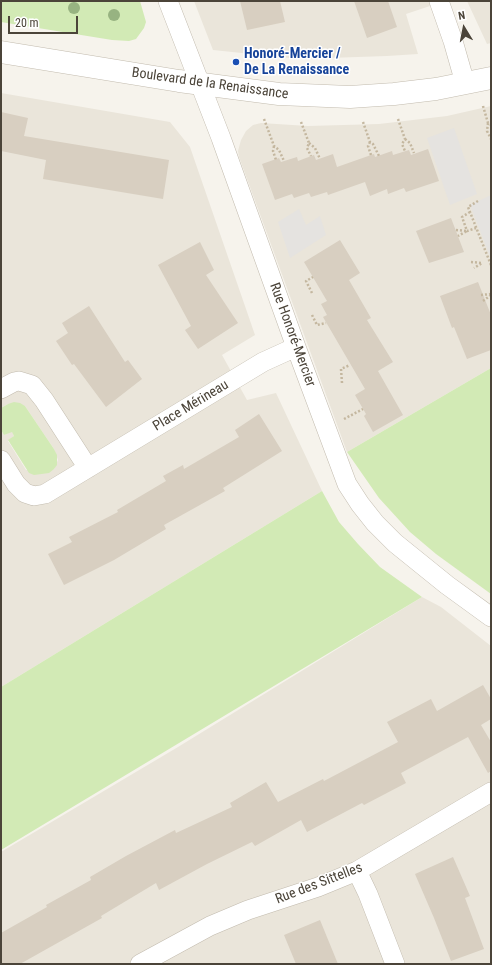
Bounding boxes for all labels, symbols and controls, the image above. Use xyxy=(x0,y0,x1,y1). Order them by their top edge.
scale bar xyxy=(10,8,80,34)
north arrow xyxy=(444,8,484,48)
text: N xyxy=(457,9,466,23)
text: 20 m xyxy=(15,16,39,30)
place label: Honoré-Mercier / De La Renaissance xyxy=(244,46,349,78)
marker: Honoré-Mercier / De La Renaissance xyxy=(231,57,241,67)
street label: Boulevard de la Renaissance xyxy=(131,65,289,103)
street label: Rue Honoré-Mercier xyxy=(265,281,319,389)
street label: Place Mérineau xyxy=(150,377,232,435)
street label: Rue des Sittelles xyxy=(273,860,365,908)

